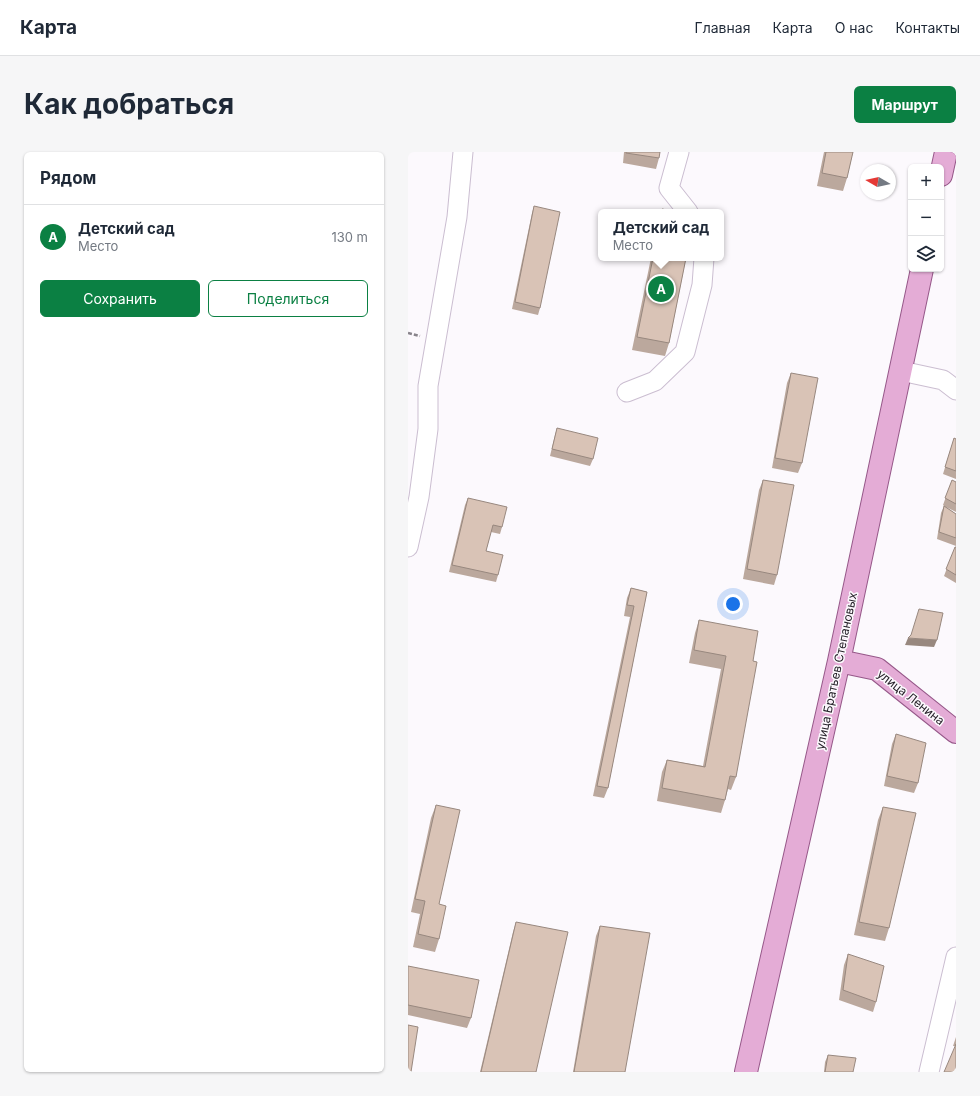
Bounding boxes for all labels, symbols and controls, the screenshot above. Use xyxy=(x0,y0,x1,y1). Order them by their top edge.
text: Карта xyxy=(20,16,77,39)
text: Главная xyxy=(695,19,750,36)
text: Карта xyxy=(772,19,813,36)
text: О нас xyxy=(835,19,873,36)
text: Контакты xyxy=(895,19,960,36)
button: Маршрут xyxy=(854,86,956,123)
text: Как добраться xyxy=(24,87,234,121)
north arrow xyxy=(860,164,896,200)
map controls xyxy=(908,164,944,272)
button: + xyxy=(908,164,944,200)
text: Рядом xyxy=(40,168,96,188)
button: − xyxy=(908,200,944,236)
popup xyxy=(598,209,724,261)
text: Детский сад xyxy=(613,218,709,237)
text: Детский сад xyxy=(78,219,175,238)
text: A xyxy=(48,229,58,245)
text: 130 m xyxy=(331,229,368,245)
button: layers xyxy=(908,236,944,272)
text: Место xyxy=(613,237,653,253)
text: Место xyxy=(78,238,118,254)
pin: A xyxy=(648,274,674,304)
button: Сохранить xyxy=(40,280,200,317)
button: Поделиться xyxy=(208,280,368,317)
street label: улица Братьев Степановых xyxy=(812,591,860,751)
your location xyxy=(723,594,743,614)
street label: улица Ленина xyxy=(874,666,948,728)

